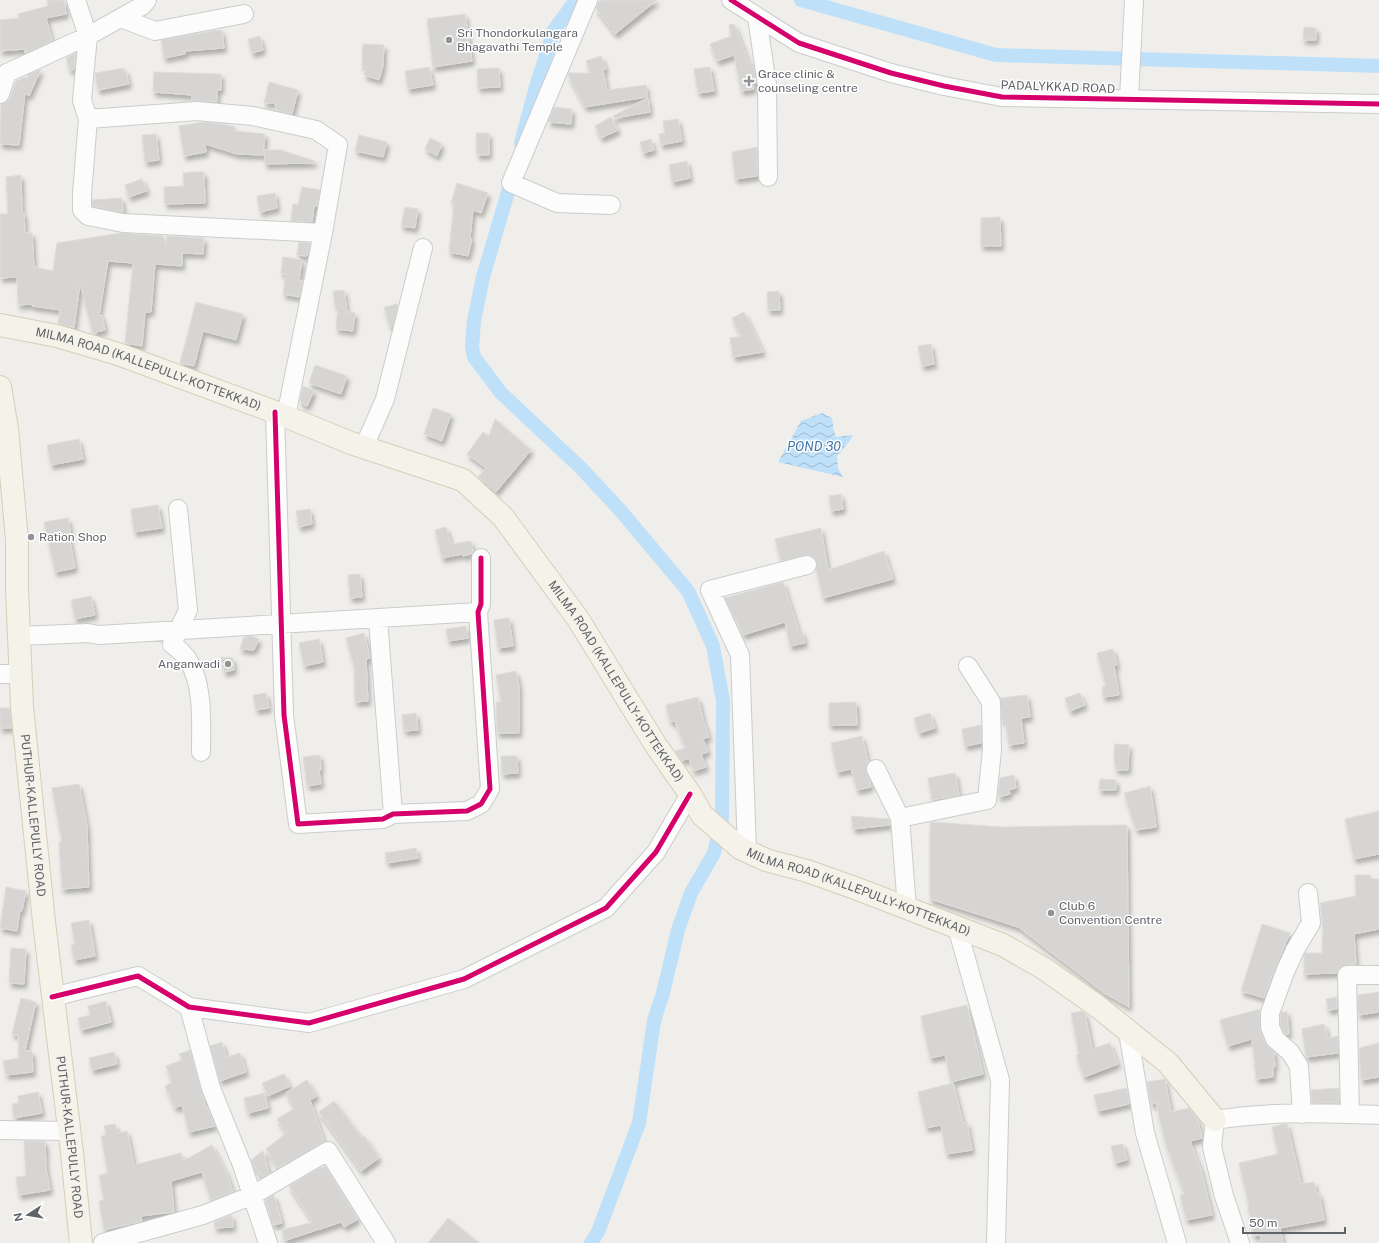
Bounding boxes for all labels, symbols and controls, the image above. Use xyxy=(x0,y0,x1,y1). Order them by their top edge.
place label: Sri Thondorkulangara Bhagavathi Temple xyxy=(457,26,578,54)
marker: Sri Thondorkulangara Bhagavathi Temple xyxy=(444,35,454,45)
place label: Grace clinic & counseling centre xyxy=(758,67,858,95)
marker: Grace clinic & counseling centre xyxy=(743,75,755,87)
street label: PADALYKKAD ROAD xyxy=(1000,78,1116,96)
street label: MILMA ROAD (KALLEPULLY-KOTTEKKAD) xyxy=(34,325,263,413)
water label: POND 30 xyxy=(787,439,841,454)
place label: Ration Shop xyxy=(39,530,107,544)
marker: Ration Shop xyxy=(26,532,36,542)
street label: MILMA ROAD (KALLEPULLY-KOTTEKKAD) xyxy=(545,578,686,785)
place label: Anganwadi xyxy=(158,657,220,671)
marker: Anganwadi xyxy=(223,659,233,669)
street label: PUTHUR-KALLEPULLY ROAD xyxy=(18,733,48,897)
street label: MILMA ROAD (KALLEPULLY-KOTTEKKAD) xyxy=(744,845,972,939)
place label: Club 6 Convention Centre xyxy=(1059,899,1162,927)
marker: Club 6 Convention Centre xyxy=(1046,908,1056,918)
street label: PUTHUR-KALLEPULLY ROAD xyxy=(53,1055,86,1219)
north arrow xyxy=(8,1195,48,1235)
scale bar xyxy=(1243,1209,1345,1235)
text: N xyxy=(11,1212,25,1223)
text: 50 m xyxy=(1249,1216,1277,1230)

